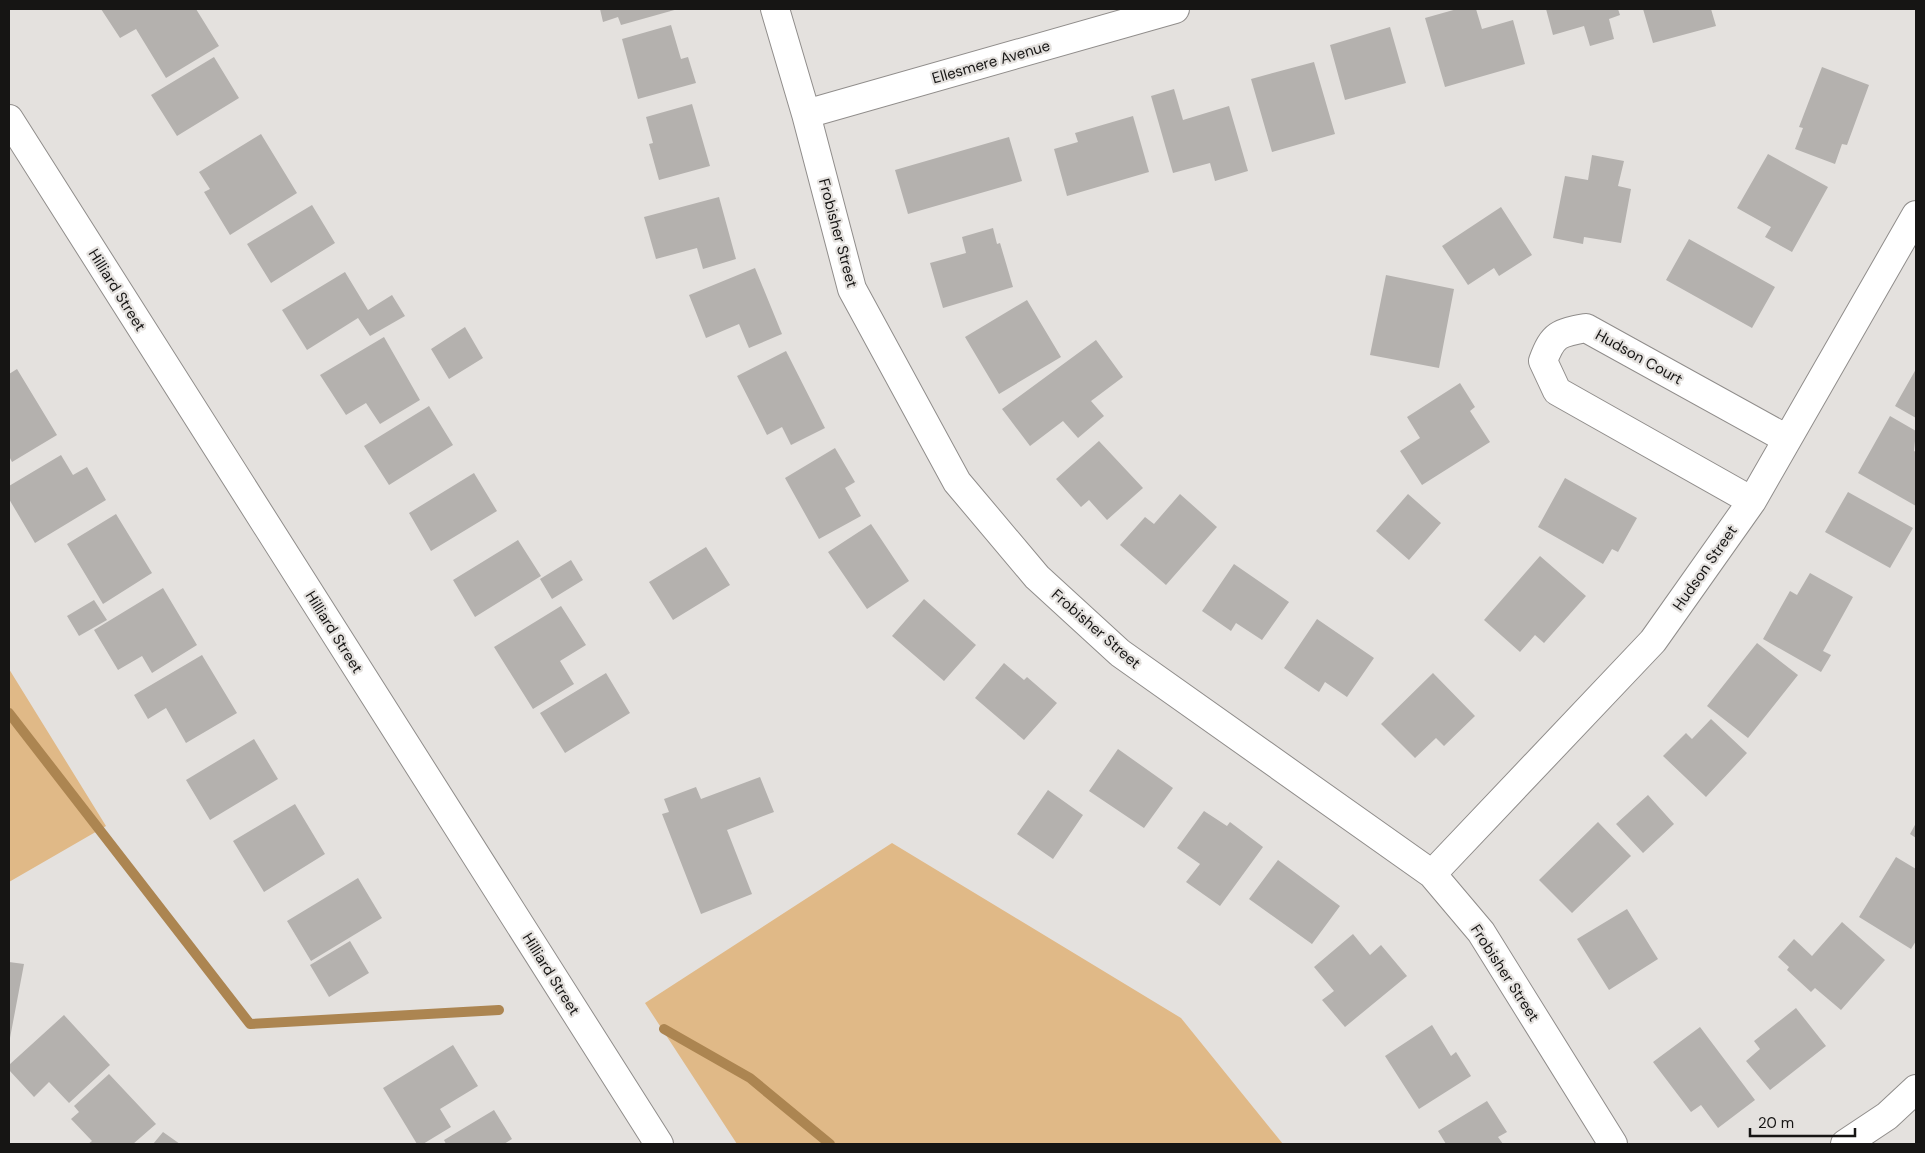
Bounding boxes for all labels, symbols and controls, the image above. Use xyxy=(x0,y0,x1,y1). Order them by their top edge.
street label: Ellesmere Avenue xyxy=(930,36,1052,88)
street label: Frobisher Street xyxy=(814,176,862,290)
street label: Hilliard Street xyxy=(84,245,150,335)
street label: Hudson Court xyxy=(1592,325,1686,389)
street label: Hudson Street xyxy=(1668,521,1742,615)
street label: Frobisher Street xyxy=(1047,585,1145,673)
street label: Hilliard Street xyxy=(301,587,367,677)
street label: Frobisher Street xyxy=(1466,921,1544,1025)
street label: Hilliard Street xyxy=(518,929,584,1019)
scale bar xyxy=(1750,1106,1855,1138)
text: 20 m xyxy=(1758,1113,1794,1133)

